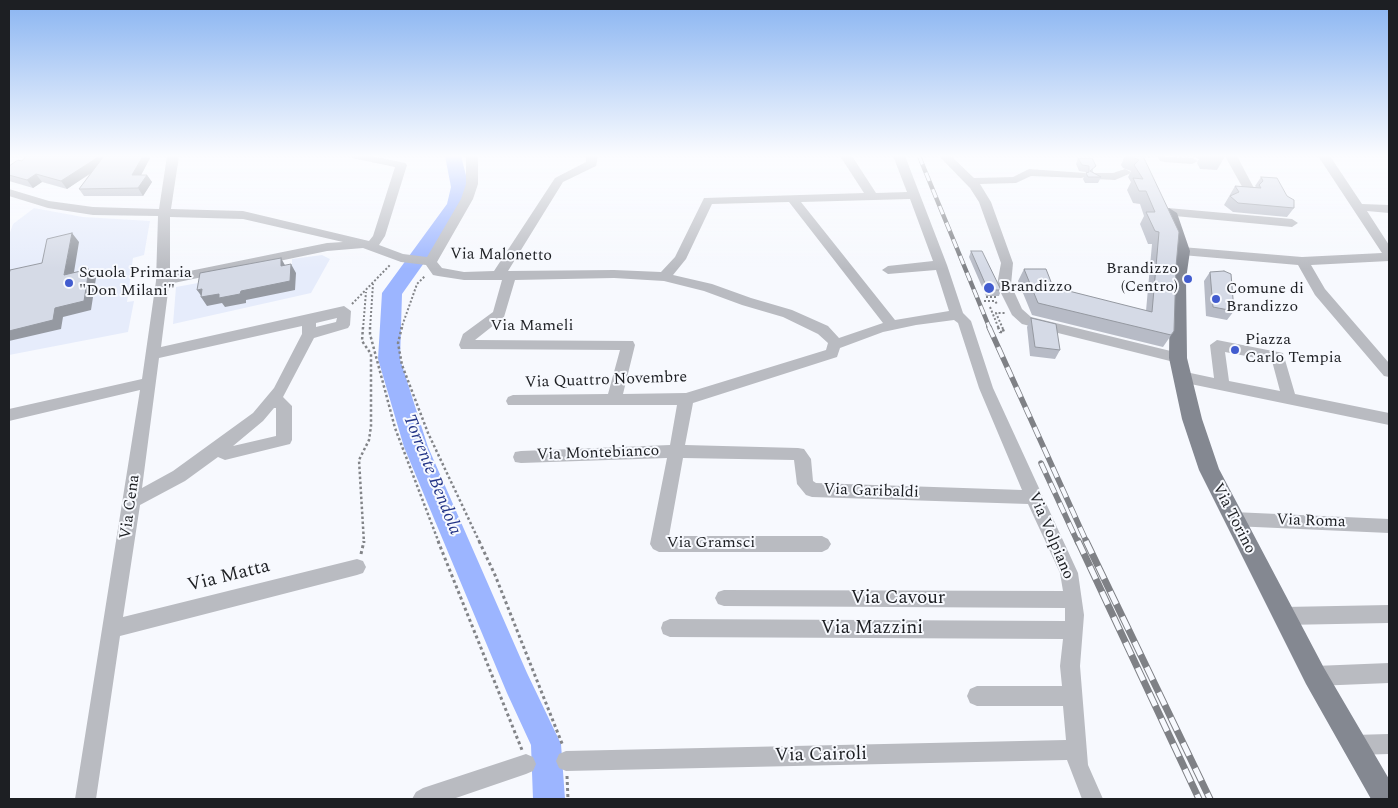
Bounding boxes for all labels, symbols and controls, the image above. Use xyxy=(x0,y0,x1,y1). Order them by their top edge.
street label: Via Malonetto xyxy=(450,246,552,266)
place label: Brandizzo (Centro) xyxy=(1106,260,1178,298)
place label: Scuola Primaria "Don Milani" xyxy=(79,264,192,302)
marker: Brandizzo (Centro) xyxy=(1182,273,1194,285)
marker: Scuola Primaria "Don Milani" xyxy=(63,277,75,289)
place label: Brandizzo xyxy=(1000,278,1072,298)
place label: Comune di Brandizzo xyxy=(1226,280,1304,318)
marker: Brandizzo xyxy=(982,281,996,295)
marker: Comune di Brandizzo xyxy=(1210,293,1222,305)
street label: Via Mameli xyxy=(490,317,574,337)
place label: Piazza Carlo Tempia xyxy=(1245,331,1342,369)
marker: Piazza Carlo Tempia xyxy=(1229,344,1241,356)
street label: Via Quattro Novembre xyxy=(525,369,687,393)
water label: Torrente Bendola xyxy=(397,412,465,538)
street label: Via Montebianco xyxy=(536,442,660,466)
street label: Via Cena xyxy=(117,473,145,541)
street label: Via Garibaldi xyxy=(823,481,919,503)
street label: Via Torino xyxy=(1207,481,1259,557)
street label: Via Volpiano xyxy=(1023,489,1077,583)
street label: Via Roma xyxy=(1276,511,1346,533)
street label: Via Gramsci xyxy=(667,534,755,554)
street label: Via Matta xyxy=(185,556,273,598)
street label: Via Cavour xyxy=(851,588,945,610)
street label: Via Mazzini xyxy=(821,618,923,640)
street label: Via Cairoli xyxy=(775,744,867,768)

